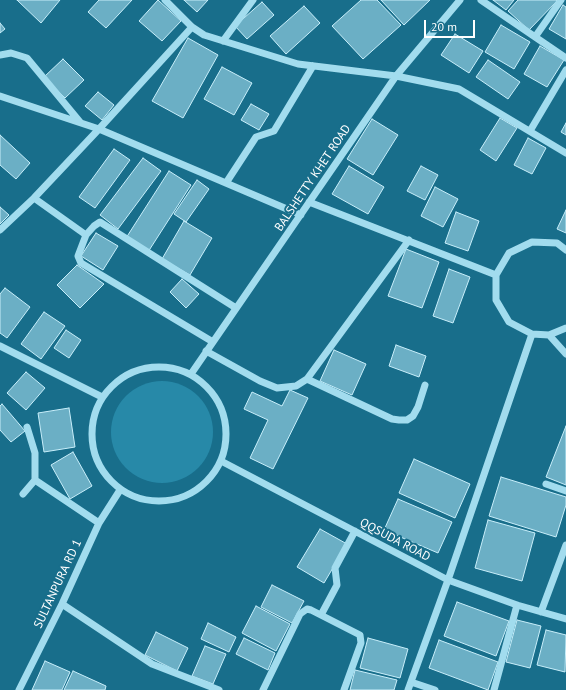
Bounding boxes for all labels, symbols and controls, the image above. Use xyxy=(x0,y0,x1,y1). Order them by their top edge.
scale bar xyxy=(426,12,477,38)
text: 20 m xyxy=(431,19,457,34)
street label: BALSHETTY KHET ROAD xyxy=(272,122,354,234)
street label: QQSUDA ROAD xyxy=(357,515,433,565)
street label: SULTANPURA RD 1 xyxy=(31,537,85,631)

